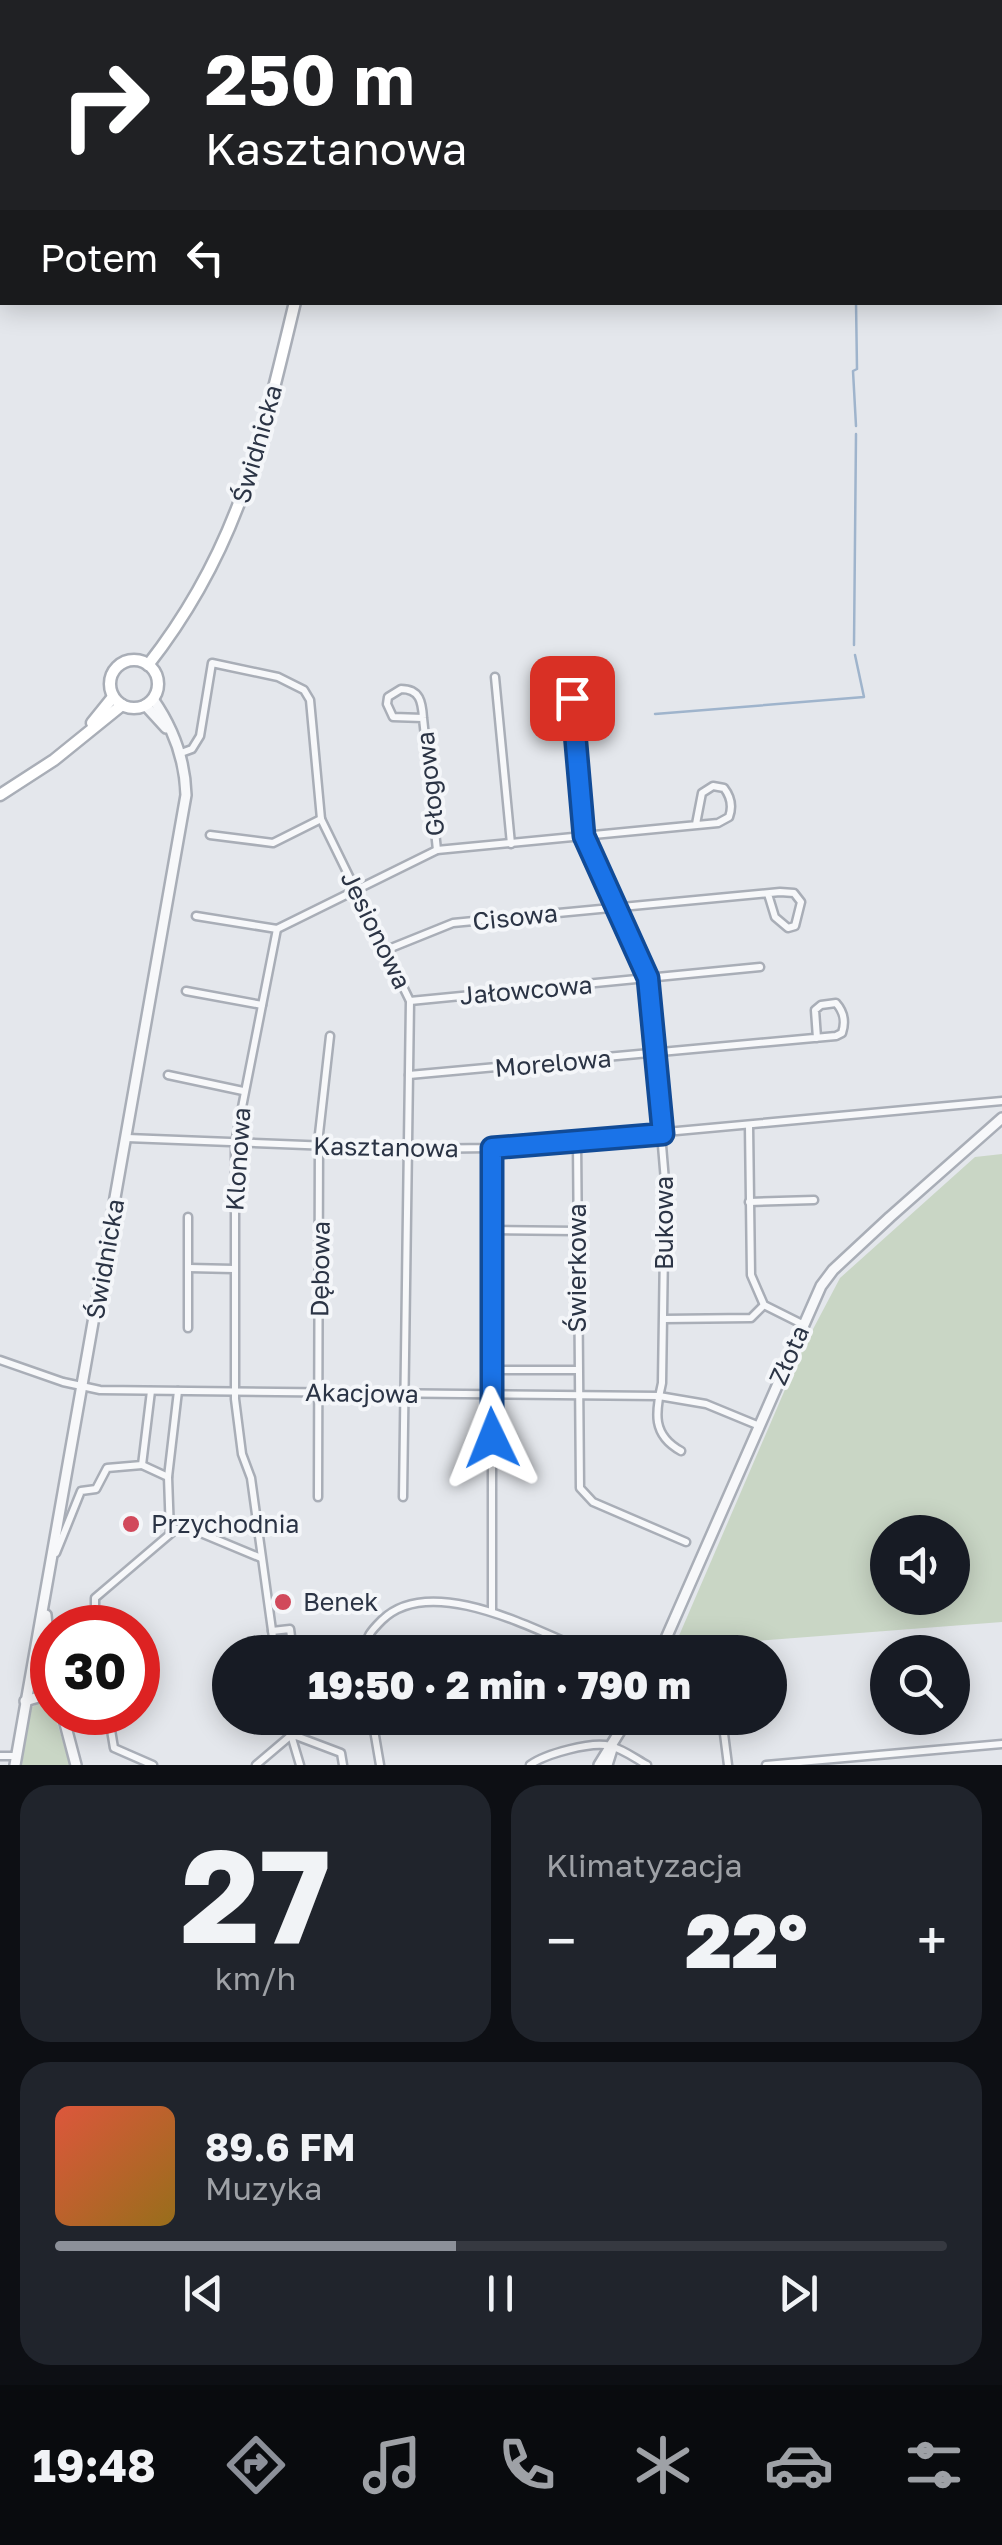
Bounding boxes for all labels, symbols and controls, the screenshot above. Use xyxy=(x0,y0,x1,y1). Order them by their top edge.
text: 250 m xyxy=(205,36,415,120)
icon: right xyxy=(40,40,170,170)
text: Kasztanowa xyxy=(205,121,467,175)
icon: left xyxy=(178,230,233,285)
text: Potem xyxy=(40,235,158,280)
street label: Świdnicka xyxy=(225,381,288,507)
pin xyxy=(530,656,615,741)
icon: arrive xyxy=(545,671,600,726)
street label: Głogowa xyxy=(409,730,450,838)
street label: Jesionowa xyxy=(335,866,418,994)
street label: Cisowa xyxy=(471,897,559,936)
street label: Jałowcowa xyxy=(458,968,594,1011)
street label: Morelowa xyxy=(493,1042,613,1083)
street label: Klonowa xyxy=(218,1106,257,1212)
street label: Kasztanowa xyxy=(313,1130,459,1163)
street label: Bukowa xyxy=(648,1176,679,1270)
street label: Świdnicka xyxy=(79,1196,130,1322)
street label: Świerkowa xyxy=(561,1203,592,1333)
street label: Dębowa xyxy=(303,1221,336,1317)
street label: Złota xyxy=(762,1320,815,1389)
street label: Akacjowa xyxy=(305,1376,419,1409)
position arrow xyxy=(440,1386,544,1490)
place label: Przychodnia xyxy=(151,1508,299,1539)
marker: Przychodnia xyxy=(120,1513,142,1535)
map controls xyxy=(870,1515,970,1735)
button: sound xyxy=(870,1515,970,1615)
place label: Benek xyxy=(303,1586,378,1617)
marker: Benek xyxy=(272,1591,294,1613)
speed limit sign: 30 xyxy=(30,1605,160,1735)
button: search xyxy=(870,1635,970,1735)
text: 19:50 · 2 min · 790 m xyxy=(308,1662,691,1707)
text: 27 xyxy=(180,1816,331,1972)
text: Klimatyzacja xyxy=(546,1846,743,1884)
text: 22° xyxy=(685,1894,808,1985)
text: − xyxy=(546,1907,576,1973)
text: + xyxy=(917,1907,947,1973)
text: km/h xyxy=(215,1959,296,1997)
text: 89.6 FM xyxy=(205,2124,356,2169)
text: Muzyka xyxy=(205,2169,322,2207)
icon: previous xyxy=(176,2266,231,2321)
icon: pause xyxy=(473,2266,528,2321)
icon: next xyxy=(771,2266,826,2321)
icon: directions xyxy=(221,2430,291,2500)
icon: music xyxy=(357,2430,427,2500)
icon: phone xyxy=(492,2430,562,2500)
icon: climate xyxy=(628,2430,698,2500)
icon: car xyxy=(764,2430,834,2500)
icon: filters xyxy=(899,2430,969,2500)
text: 19:48 xyxy=(33,2438,156,2492)

